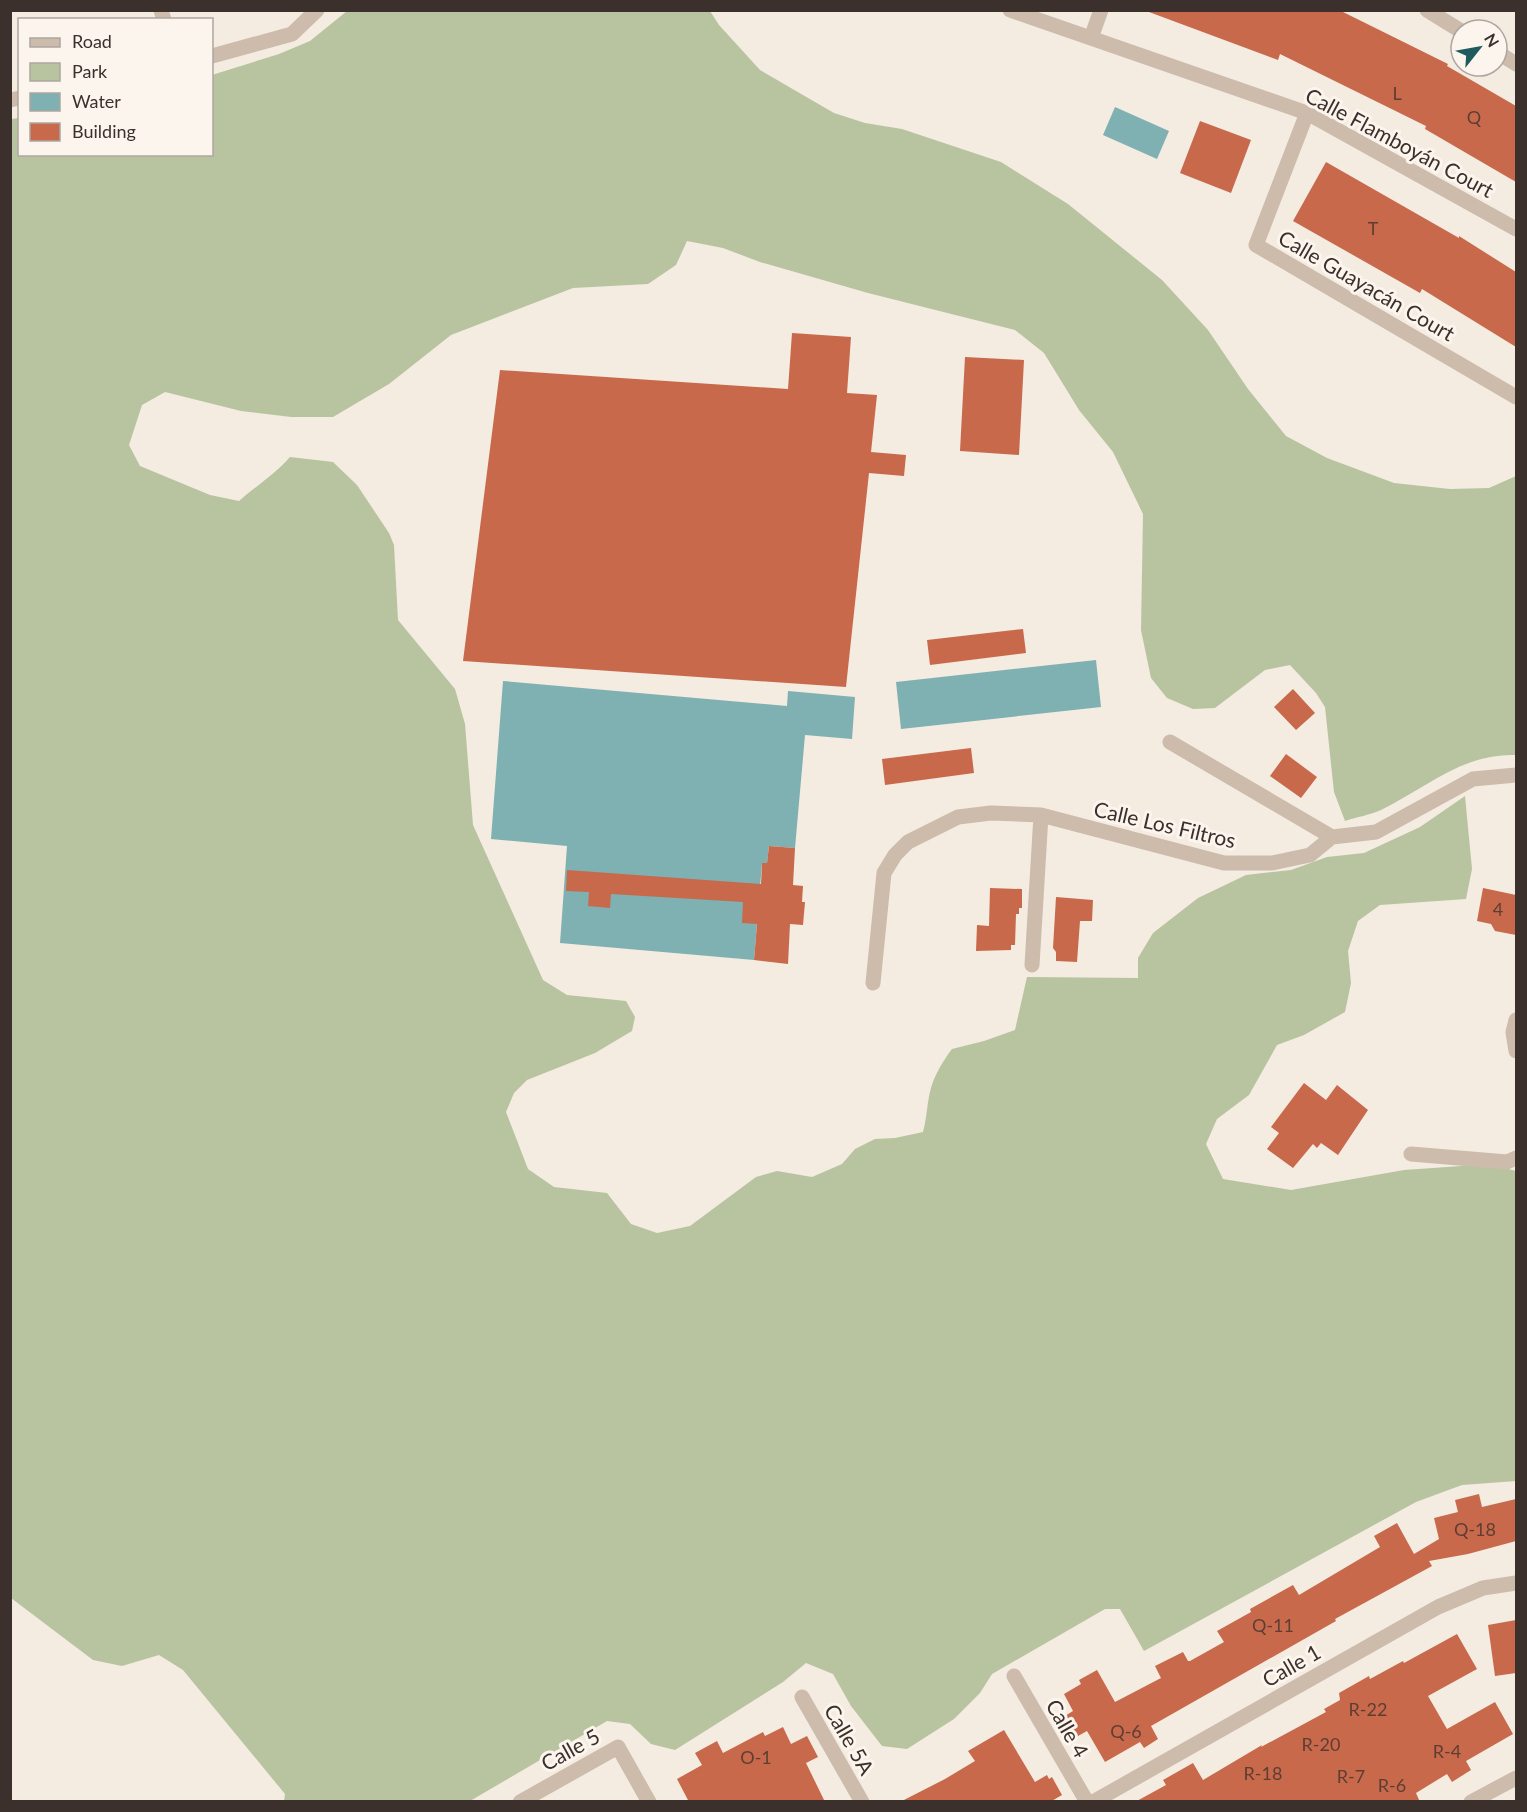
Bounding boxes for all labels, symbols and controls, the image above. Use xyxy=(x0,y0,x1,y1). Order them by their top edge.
legend xyxy=(18,18,213,156)
north arrow xyxy=(1449,18,1509,78)
text: Road xyxy=(72,30,112,52)
text: N xyxy=(1481,30,1504,50)
text: Park xyxy=(72,60,108,82)
street label: Calle Flamboyán Court xyxy=(1302,82,1499,202)
house number: L xyxy=(1392,82,1402,104)
text: Water xyxy=(72,90,121,112)
house number: Q xyxy=(1467,106,1482,128)
text: Building xyxy=(72,120,136,142)
house number: T xyxy=(1368,217,1379,239)
street label: Calle Guayacán Court xyxy=(1275,224,1460,346)
street label: Calle Los Filtros xyxy=(1092,796,1238,852)
house number: 4 xyxy=(1493,898,1503,920)
house number: Q-18 xyxy=(1454,1518,1496,1540)
house number: Q-11 xyxy=(1252,1614,1294,1636)
street label: Calle 1 xyxy=(1257,1638,1325,1692)
street label: Calle 4 xyxy=(1041,1694,1095,1762)
house number: R-22 xyxy=(1349,1698,1387,1720)
street label: Calle 5A xyxy=(820,1699,881,1779)
house number: Q-6 xyxy=(1110,1720,1142,1742)
street label: Calle 5 xyxy=(536,1723,604,1775)
house number: R-20 xyxy=(1302,1733,1340,1755)
house number: R-4 xyxy=(1433,1740,1461,1762)
house number: O-1 xyxy=(740,1746,772,1768)
house number: R-18 xyxy=(1244,1762,1282,1784)
house number: R-7 xyxy=(1337,1765,1365,1787)
house number: R-6 xyxy=(1378,1774,1406,1796)

